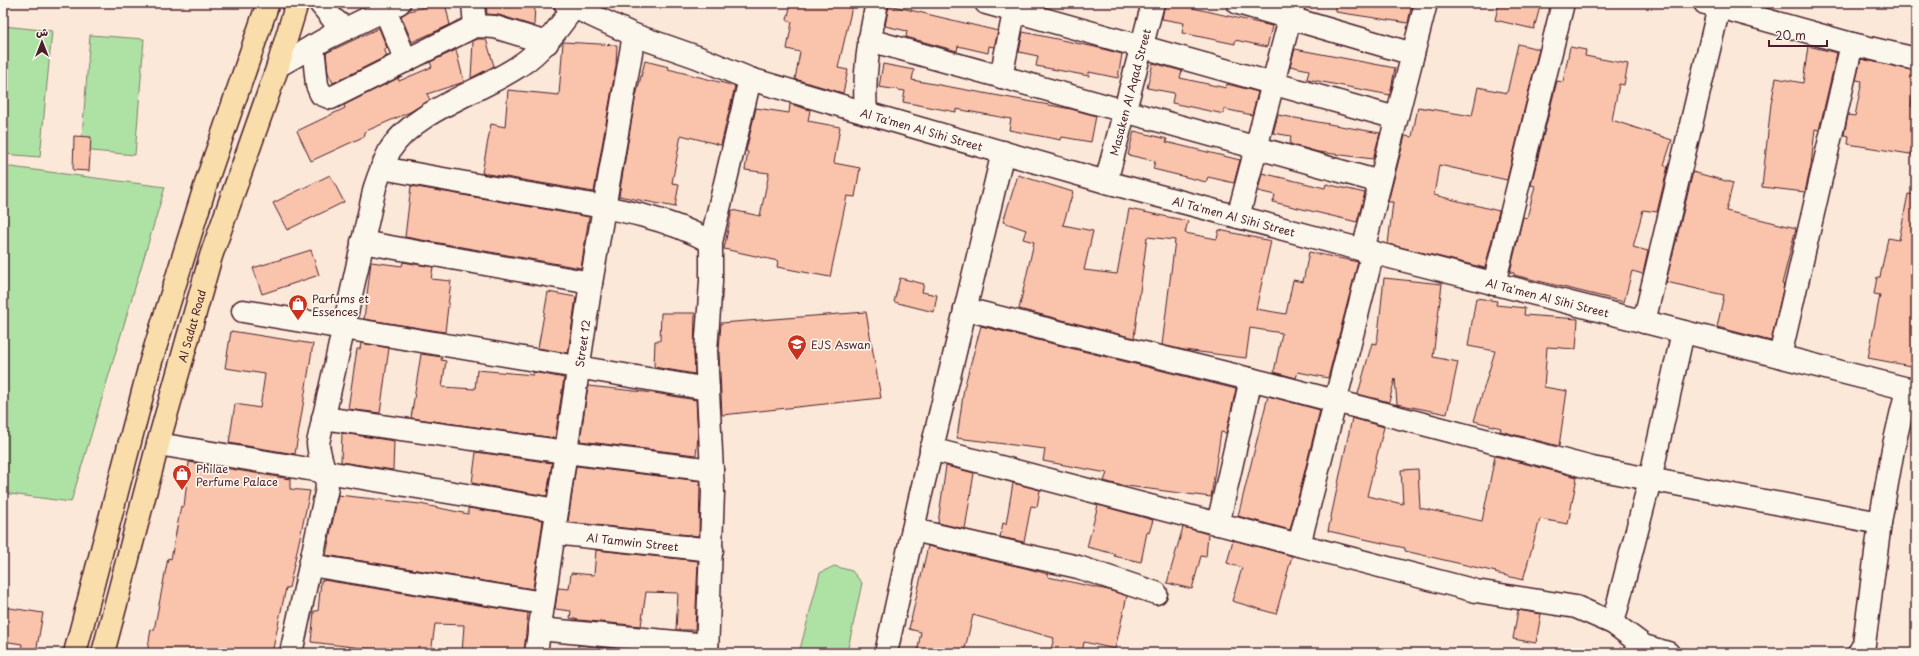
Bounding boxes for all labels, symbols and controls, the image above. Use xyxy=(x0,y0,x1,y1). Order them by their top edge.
north arrow xyxy=(22,22,62,62)
scale bar xyxy=(1769,22,1827,48)
text: ش xyxy=(36,23,48,40)
street label: Masaken Al Aqad Street xyxy=(1105,26,1155,157)
text: 20 m xyxy=(1775,26,1806,44)
street label: Al Ta'men Al Sihi Street xyxy=(859,103,985,155)
street label: Al Ta'men Al Sihi Street xyxy=(1170,191,1298,240)
street label: Al Ta'men Al Sihi Street xyxy=(1484,273,1611,321)
street label: Al Sadat Road xyxy=(173,287,210,364)
place label: Parfums et Essences xyxy=(312,290,370,320)
shop icon: Parfums et Essences xyxy=(287,293,309,321)
street label: Street 12 xyxy=(570,318,594,369)
school or university icon: EJS Aswan xyxy=(786,333,808,361)
place label: EJS Aswan xyxy=(811,336,871,353)
place label: Philae Perfume Palace xyxy=(196,460,278,490)
shop icon: Philae Perfume Palace xyxy=(171,463,193,491)
street label: Al Tamwin Street xyxy=(586,528,680,555)

